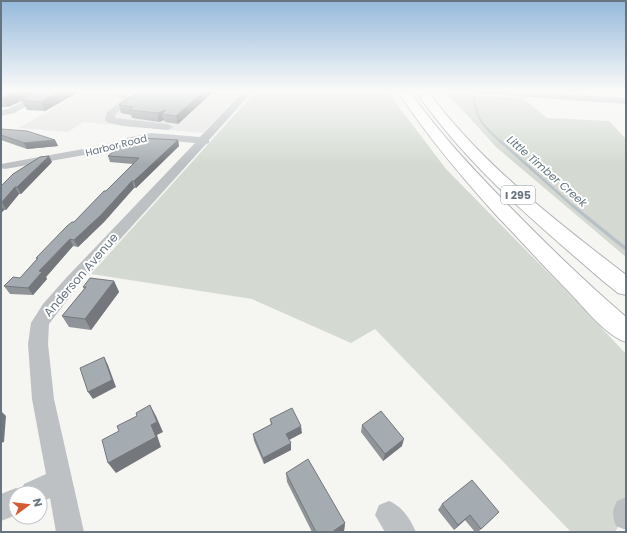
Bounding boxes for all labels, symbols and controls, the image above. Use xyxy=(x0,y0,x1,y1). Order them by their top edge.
street label: Harbor Road xyxy=(84,131,148,160)
water label: Little Timber Creek xyxy=(503,132,592,211)
road number: I 295 xyxy=(501,186,535,204)
street label: Anderson Avenue xyxy=(40,229,122,320)
north arrow xyxy=(8,485,48,525)
text: N xyxy=(29,496,46,508)

